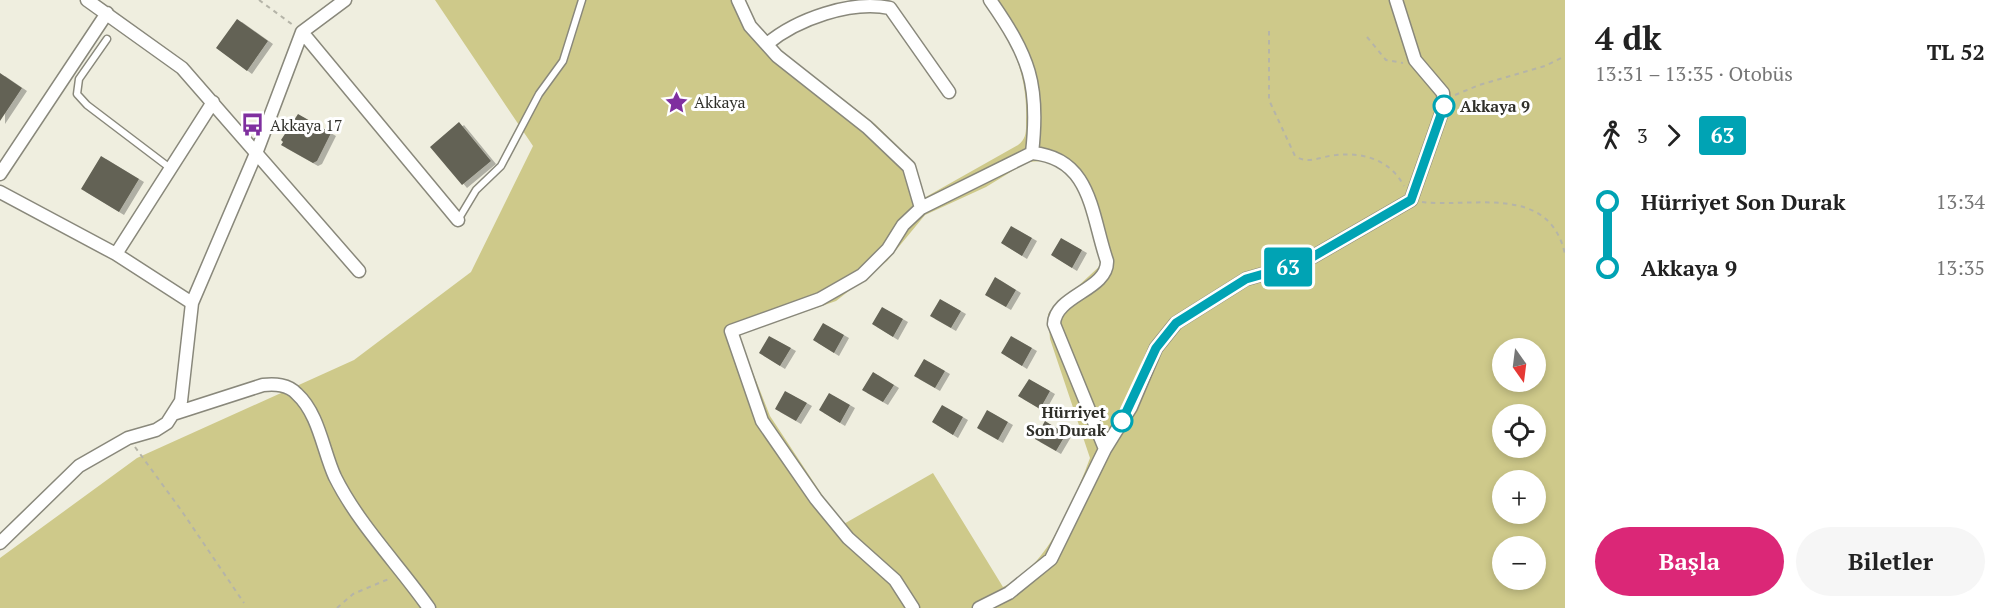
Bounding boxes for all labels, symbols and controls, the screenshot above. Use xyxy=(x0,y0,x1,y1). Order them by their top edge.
text: 4 dk xyxy=(1595,16,1662,59)
text: TL 52 xyxy=(1927,37,1985,66)
text: 13:31 – 13:35 · Otobüs xyxy=(1595,60,1793,87)
place icon: Akkaya xyxy=(663,89,689,115)
place label: Akkaya xyxy=(694,91,746,113)
marker: Akkaya 9 xyxy=(1433,95,1455,117)
place label: Akkaya 9 xyxy=(1460,95,1530,117)
bus stop icon: Akkaya 17 xyxy=(239,112,265,138)
place label: Akkaya 17 xyxy=(270,114,343,136)
icon: walk xyxy=(1595,119,1628,152)
icon: forward xyxy=(1657,119,1690,152)
text: 63 xyxy=(1711,121,1734,149)
text: 3 xyxy=(1637,122,1648,149)
text: Hürriyet Son Durak xyxy=(1641,187,1846,216)
text: 13:34 xyxy=(1936,188,1985,215)
line badge: 63 xyxy=(1261,248,1315,286)
text: 63 xyxy=(1276,253,1300,281)
text: Akkaya 9 xyxy=(1641,253,1737,282)
text: 13:35 xyxy=(1936,254,1985,281)
north arrow xyxy=(1492,338,1546,392)
map controls xyxy=(1492,338,1546,590)
place label: Hürriyet Son Durak xyxy=(1026,401,1107,441)
button: locate xyxy=(1492,404,1546,458)
marker: Hürriyet Son Durak xyxy=(1111,410,1133,432)
button: + xyxy=(1492,470,1546,524)
button: Başla xyxy=(1595,527,1784,596)
button: Biletler xyxy=(1796,527,1985,596)
button: − xyxy=(1492,536,1546,590)

